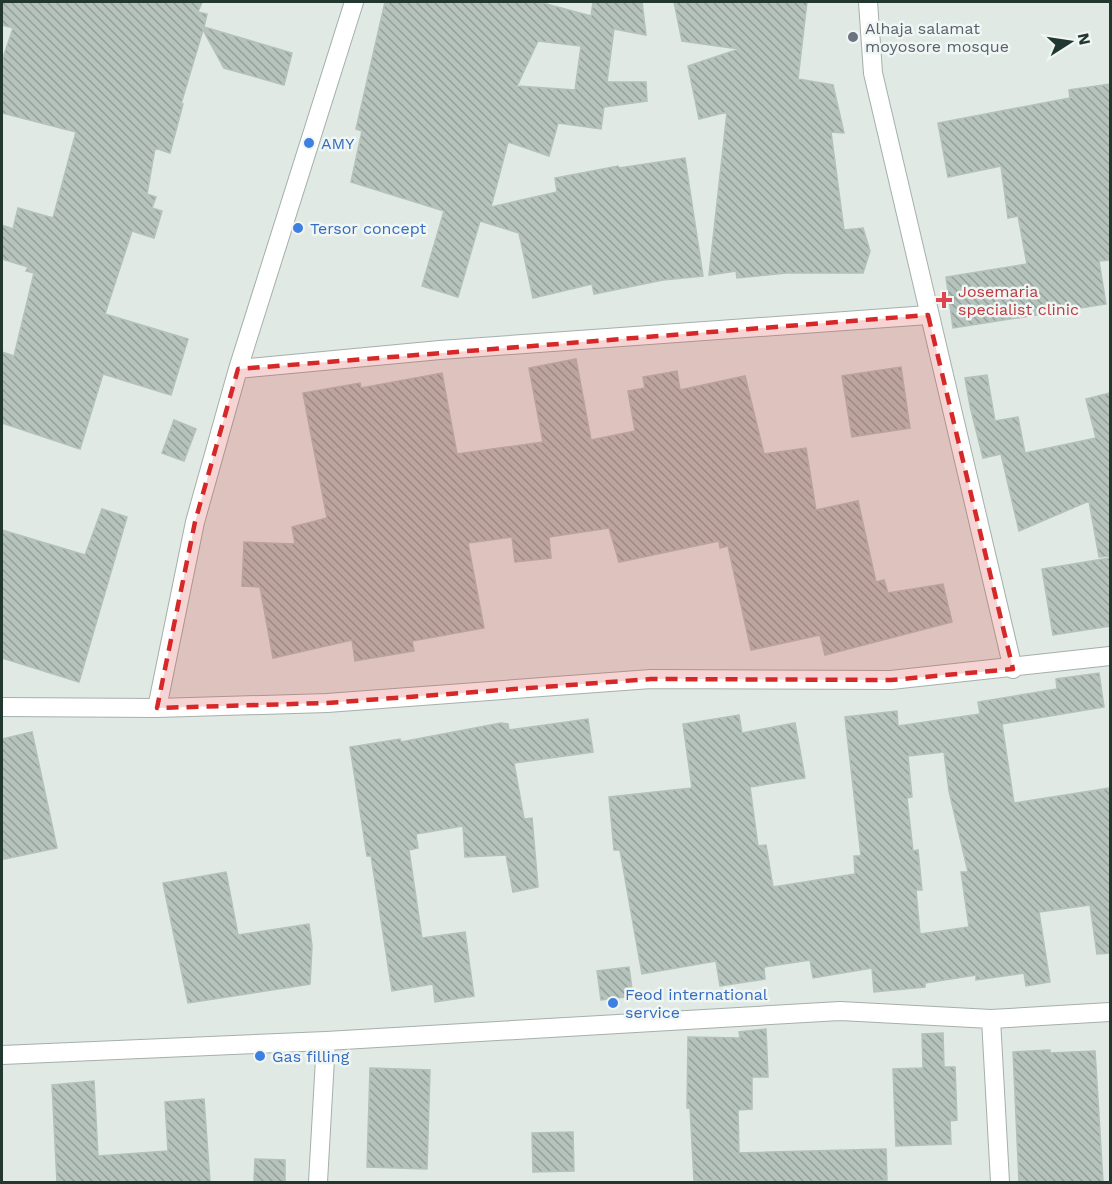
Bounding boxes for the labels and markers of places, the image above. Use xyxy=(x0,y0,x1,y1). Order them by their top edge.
place label: Alhaja salamat moyosore mosque xyxy=(865,19,1009,56)
marker: Alhaja salamat moyosore mosque xyxy=(846,30,860,44)
place label: AMY xyxy=(321,134,354,153)
marker: AMY xyxy=(302,136,316,150)
place label: Tersor concept xyxy=(310,219,427,238)
marker: Tersor concept xyxy=(291,221,305,235)
place label: Josemaria specialist clinic xyxy=(958,282,1079,319)
marker: Josemaria specialist clinic xyxy=(935,291,953,309)
place label: Feod international service xyxy=(625,985,768,1022)
marker: Feod international service xyxy=(606,996,620,1010)
place label: Gas filling xyxy=(272,1047,350,1066)
marker: Gas filling xyxy=(253,1049,267,1063)

